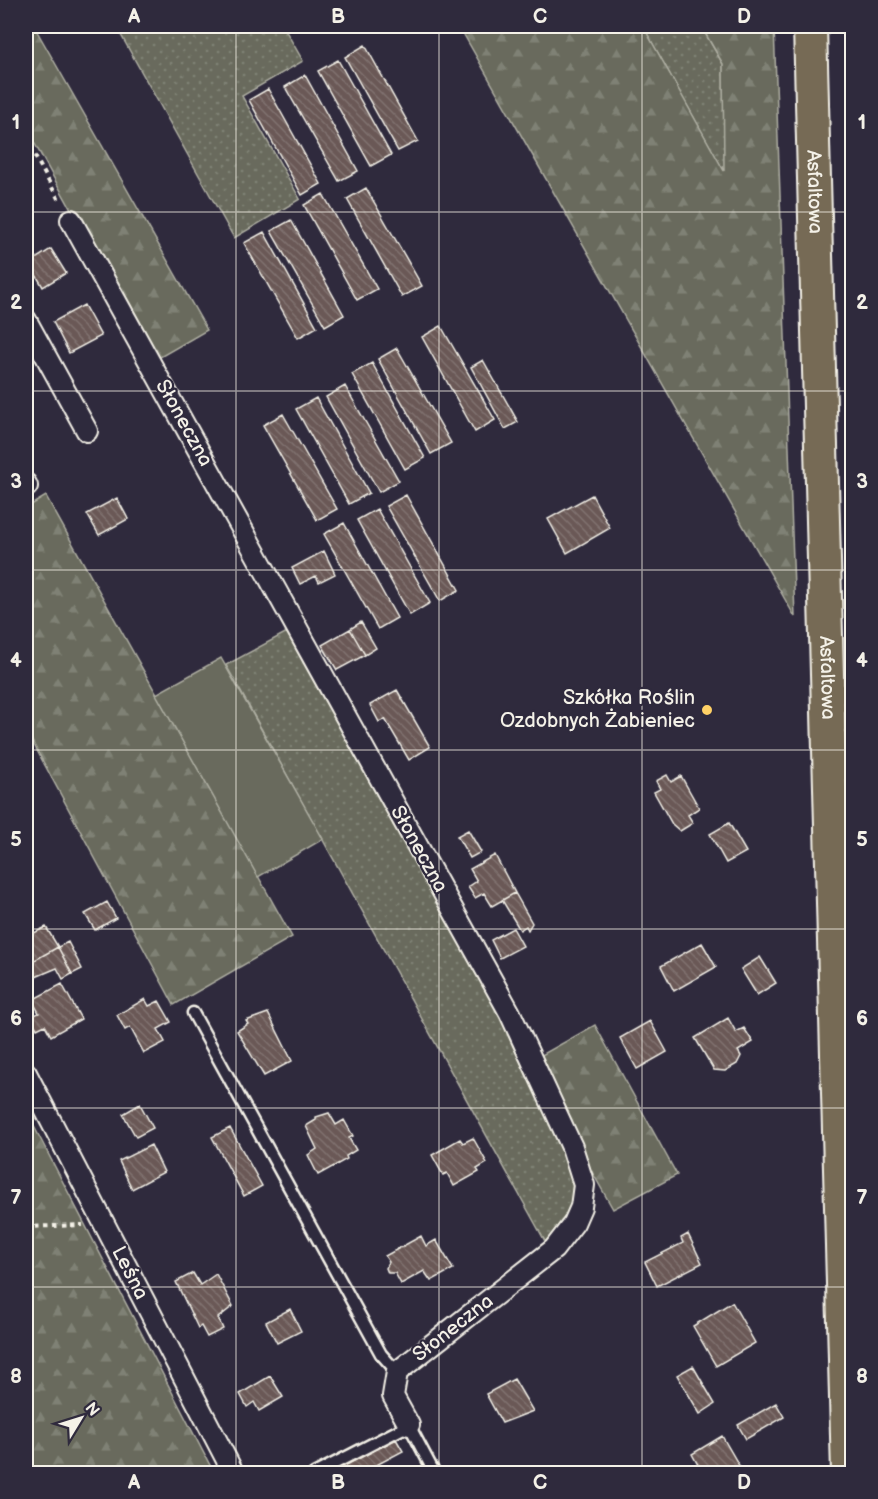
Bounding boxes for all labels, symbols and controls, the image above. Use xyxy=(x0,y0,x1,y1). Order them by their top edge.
text: A xyxy=(127,5,141,29)
text: B xyxy=(331,5,345,29)
text: C xyxy=(533,5,547,29)
text: D xyxy=(737,5,751,29)
text: 1 xyxy=(12,111,20,135)
text: 1 xyxy=(858,111,866,135)
street label: Asfaltowa xyxy=(801,150,827,234)
text: 2 xyxy=(10,291,22,315)
text: 2 xyxy=(856,291,868,315)
street label: Słoneczna xyxy=(150,375,218,471)
text: 3 xyxy=(10,470,22,494)
text: 3 xyxy=(856,470,868,494)
street label: Asfaltowa xyxy=(814,635,840,720)
text: 4 xyxy=(10,649,22,673)
text: 4 xyxy=(856,649,868,673)
place label: Szkółka Roślin Ozdobnych Żabieniec xyxy=(500,686,695,733)
marker: Szkółka Roślin Ozdobnych Żabieniec xyxy=(700,703,714,717)
street label: Słoneczna xyxy=(385,801,453,897)
text: 5 xyxy=(10,828,22,852)
text: 5 xyxy=(856,828,868,852)
text: 6 xyxy=(10,1007,22,1031)
text: 6 xyxy=(856,1007,868,1031)
text: 7 xyxy=(10,1186,22,1210)
text: 7 xyxy=(856,1186,868,1210)
street label: Leśna xyxy=(106,1242,154,1304)
street label: Słoneczna xyxy=(408,1289,498,1367)
text: 8 xyxy=(10,1365,22,1389)
text: 8 xyxy=(856,1365,868,1389)
north arrow xyxy=(51,1388,111,1448)
text: N xyxy=(80,1399,103,1420)
text: A xyxy=(127,1471,141,1495)
text: B xyxy=(331,1471,345,1495)
text: C xyxy=(533,1471,547,1495)
text: D xyxy=(737,1471,751,1495)

